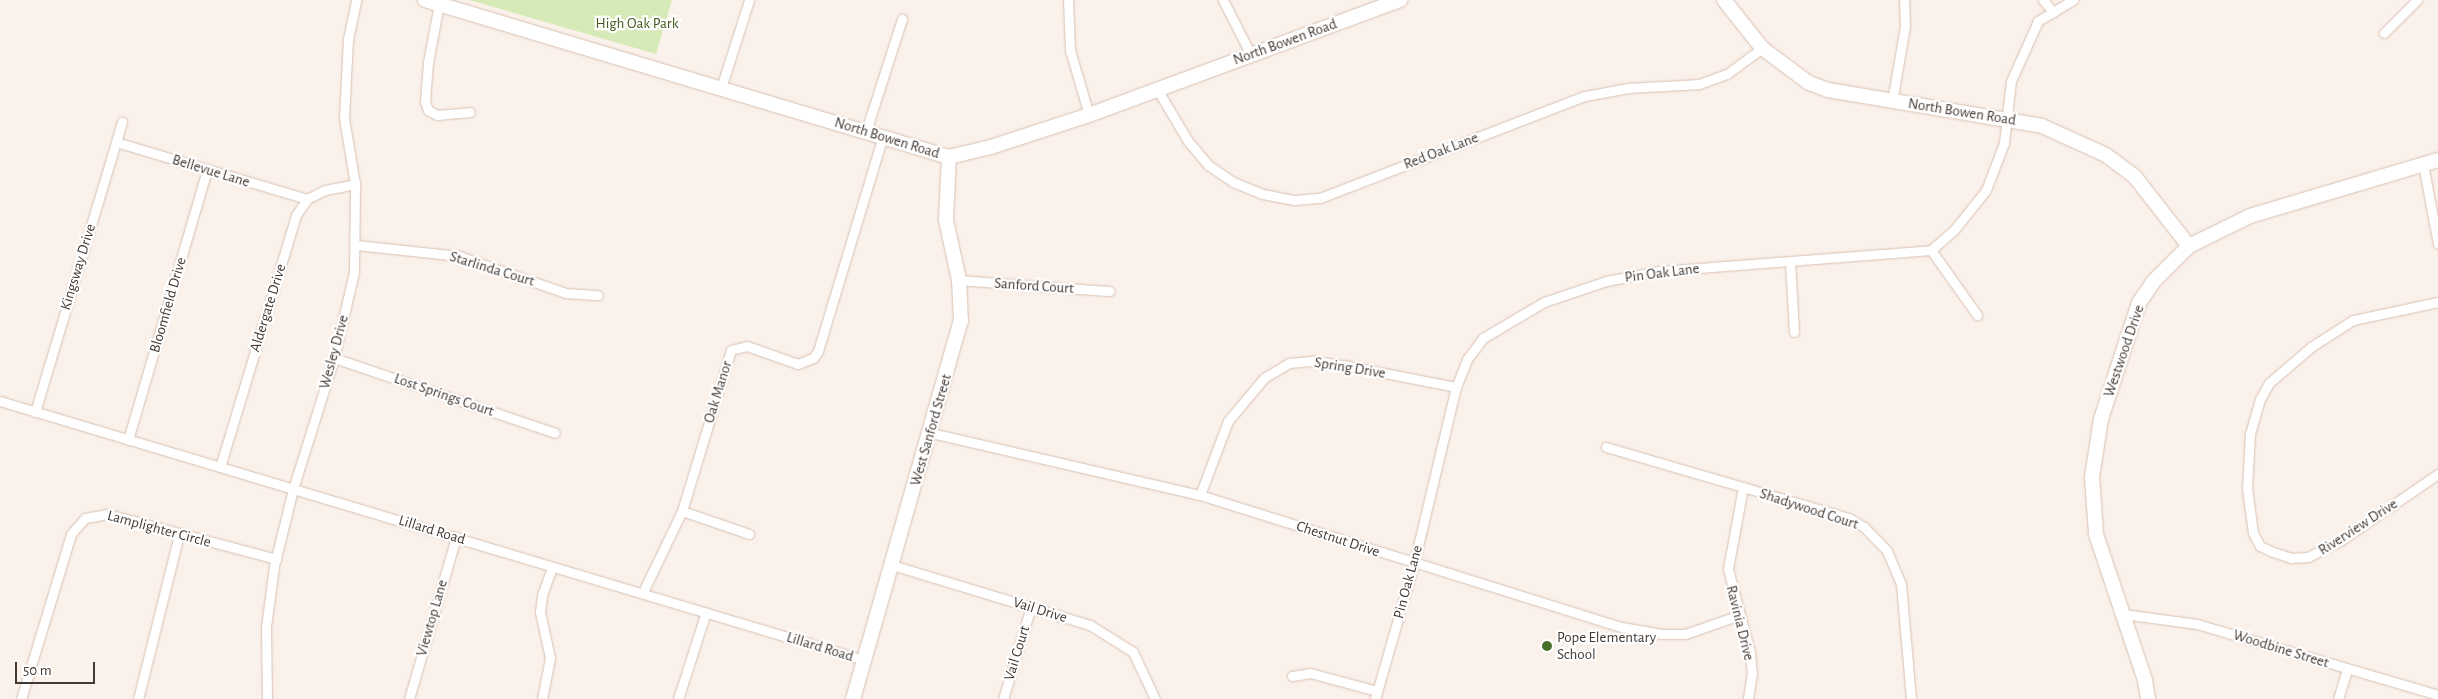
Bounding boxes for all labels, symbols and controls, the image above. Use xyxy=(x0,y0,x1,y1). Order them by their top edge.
park label: High Oak Park xyxy=(595,15,679,33)
street label: North Bowen Road xyxy=(1231,15,1339,69)
street label: North Bowen Road xyxy=(1907,95,2017,129)
street label: North Bowen Road xyxy=(832,113,942,163)
street label: Red Oak Lane xyxy=(1401,129,1481,173)
street label: Bellevue Lane xyxy=(170,151,252,191)
street label: Kingsway Drive xyxy=(56,222,100,312)
street label: Starlinda Court xyxy=(447,248,537,290)
street label: Bloomfield Drive xyxy=(146,255,190,355)
street label: Pin Oak Lane xyxy=(1624,259,1700,287)
street label: Aldergate Drive xyxy=(246,262,290,354)
street label: Sanford Court xyxy=(994,274,1074,298)
street label: Westwood Drive xyxy=(2100,303,2148,399)
street label: Wesley Drive xyxy=(315,313,353,391)
street label: Spring Drive xyxy=(1313,353,1387,383)
street label: Oak Manor xyxy=(700,359,736,425)
street label: Lost Springs Court xyxy=(392,370,496,420)
street label: West Sanford Street xyxy=(906,372,956,488)
street label: Shadywood Court xyxy=(1757,485,1861,533)
street label: Riverview Drive xyxy=(2315,495,2401,559)
street label: Lamplighter Circle xyxy=(105,507,213,551)
street label: Lillard Road xyxy=(396,511,468,549)
street label: Chestnut Drive xyxy=(1294,517,1382,561)
street label: Pin Oak Lane xyxy=(1390,543,1426,621)
street label: Viewtop Lane xyxy=(412,578,452,658)
street label: Ravinia Drive xyxy=(1722,584,1758,662)
street label: Vail Drive xyxy=(1011,593,1069,627)
street label: Vail Court xyxy=(1000,623,1034,683)
street label: Woodbine Street xyxy=(2231,626,2331,672)
street label: Lillard Road xyxy=(784,628,856,666)
place label: Pope Elementary School xyxy=(1557,628,1656,663)
marker: Pope Elementary School xyxy=(1541,640,1553,652)
scale bar xyxy=(18,652,98,684)
text: 50 m xyxy=(23,663,52,678)

